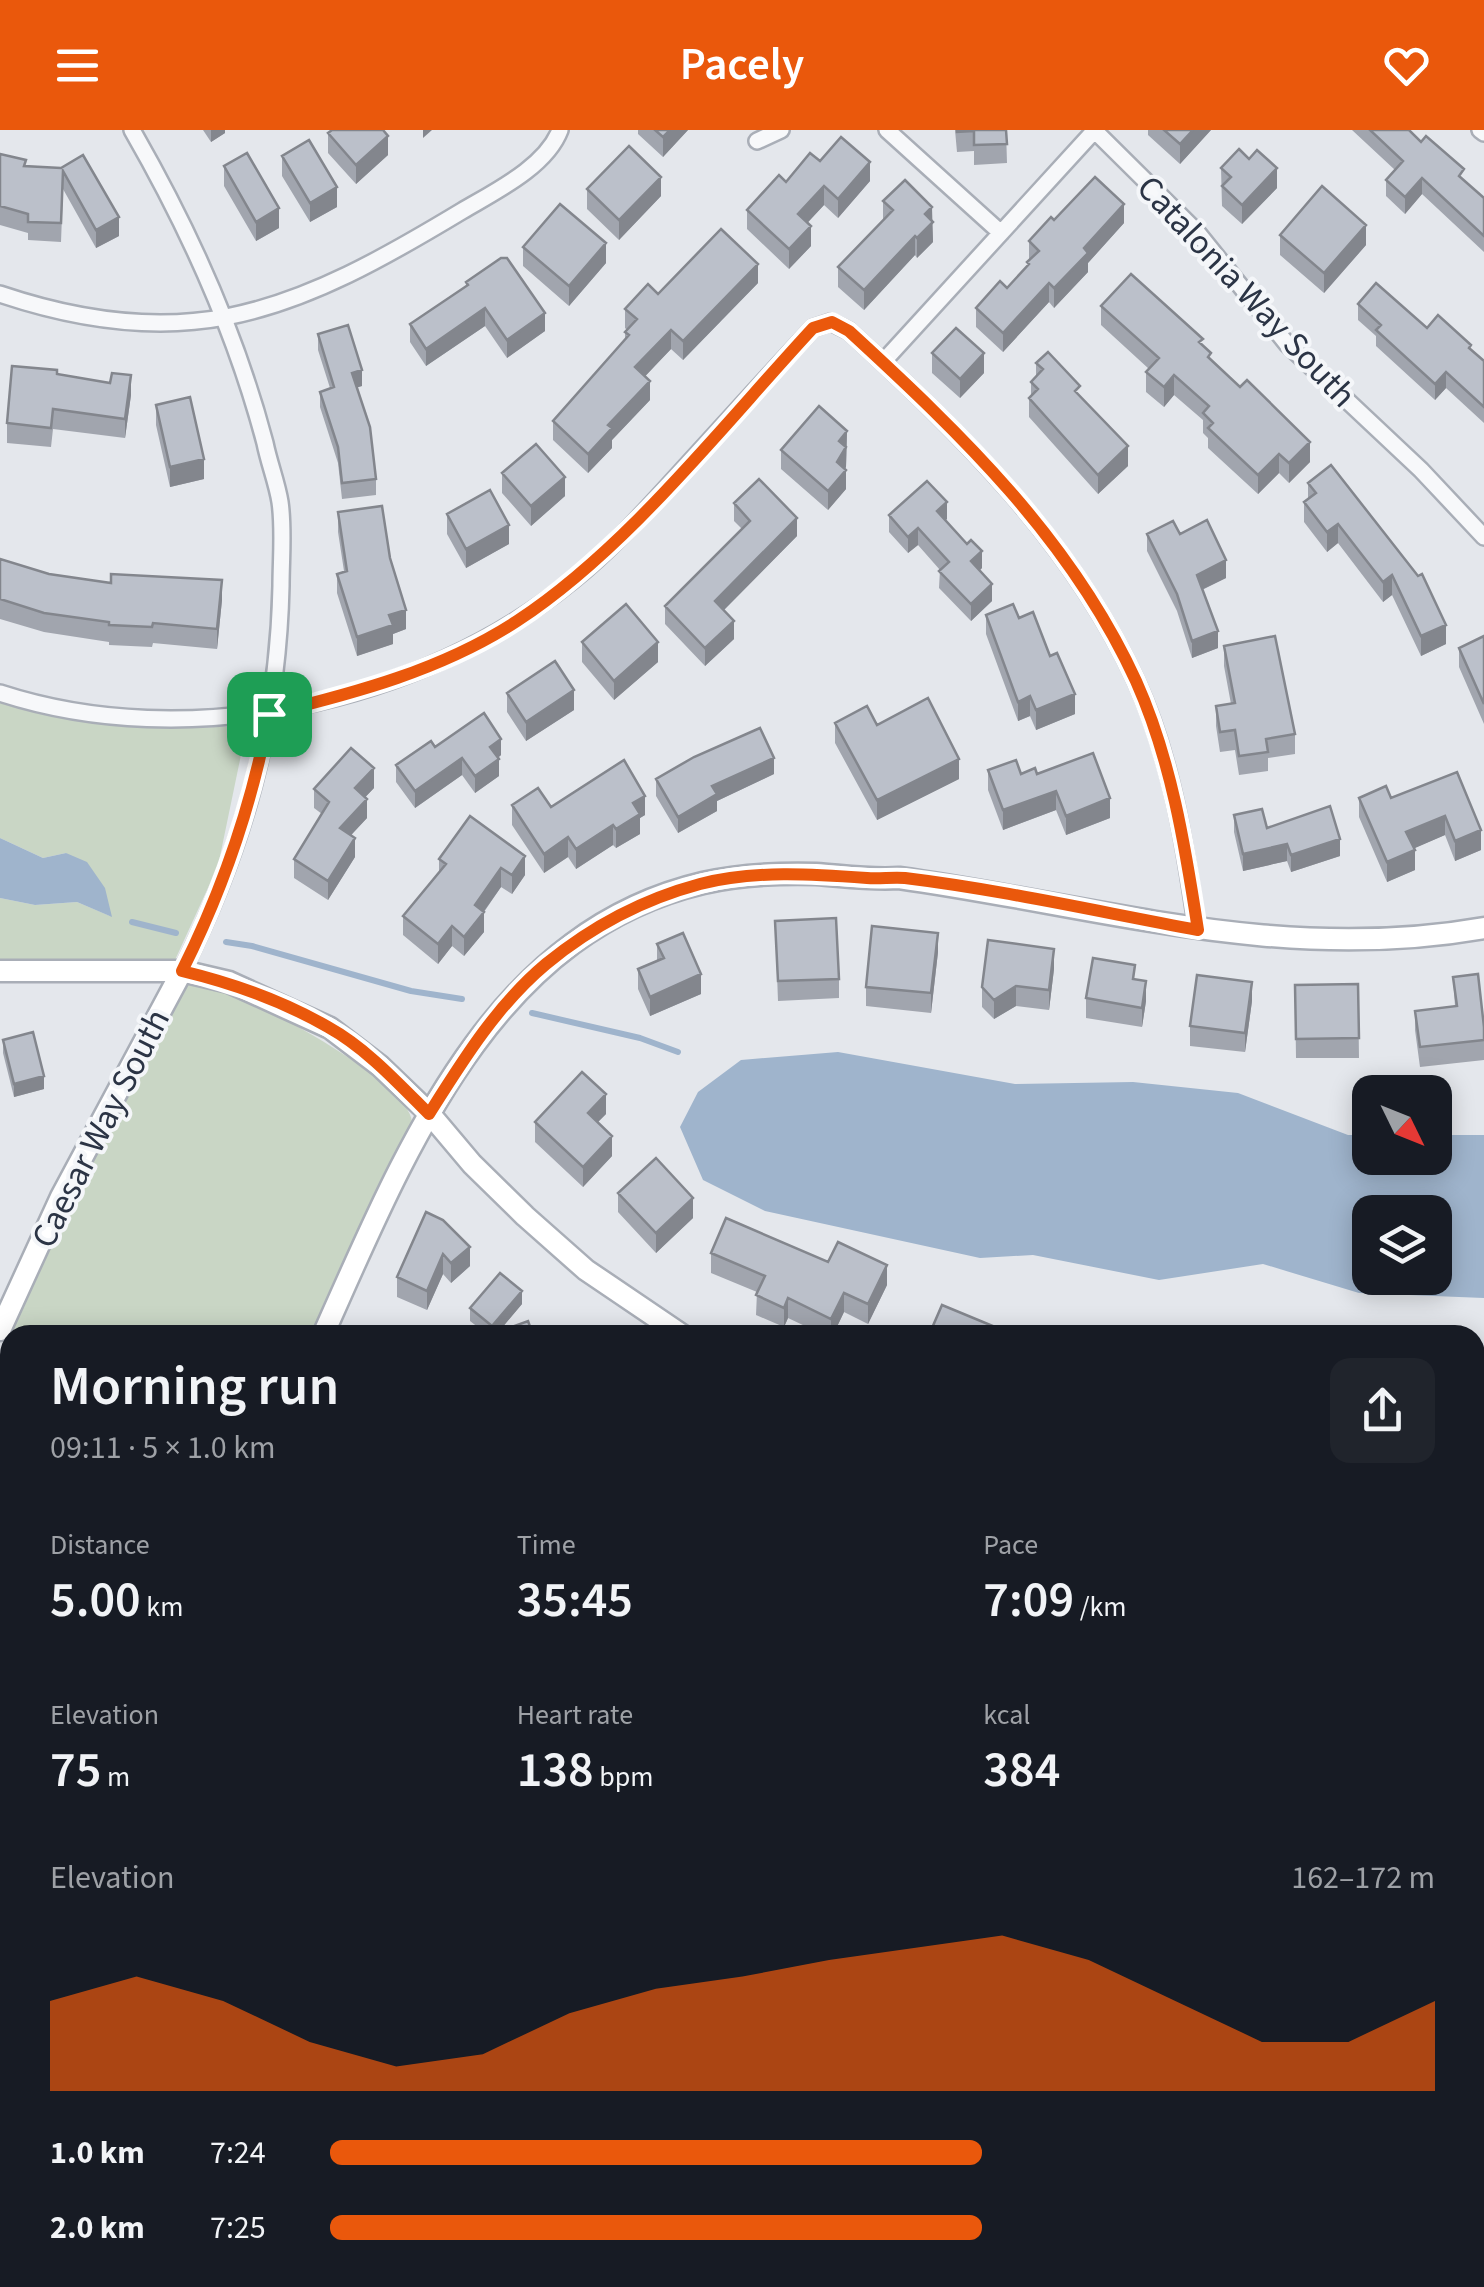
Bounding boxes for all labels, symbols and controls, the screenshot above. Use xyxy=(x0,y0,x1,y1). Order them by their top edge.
text: Pacely xyxy=(680,33,804,97)
icon: menu xyxy=(50,38,105,93)
icon: heart xyxy=(1379,38,1434,93)
street label: Catalonia Way South xyxy=(1125,164,1367,419)
pin xyxy=(227,672,312,757)
icon: arrive xyxy=(242,687,297,742)
street label: Caesar Way South xyxy=(19,1000,183,1256)
north arrow xyxy=(1352,1075,1452,1175)
map controls xyxy=(1352,1075,1452,1295)
button: layers xyxy=(1352,1195,1452,1295)
text: Morning run xyxy=(50,1348,339,1426)
button: share xyxy=(1330,1358,1435,1463)
text: 09:11 · 5 × 1.0 km xyxy=(50,1425,276,1471)
text: Distance xyxy=(50,1525,150,1565)
text: Time xyxy=(517,1525,576,1565)
text: Pace xyxy=(983,1525,1038,1565)
text: 5.00 xyxy=(50,1565,141,1636)
text: 35:45 xyxy=(517,1565,633,1636)
text: 7:09 xyxy=(983,1565,1074,1636)
text: km xyxy=(141,1587,183,1627)
text: /km xyxy=(1074,1587,1127,1627)
text: Elevation xyxy=(50,1695,159,1735)
text: Heart rate xyxy=(517,1695,633,1735)
text: kcal xyxy=(983,1695,1030,1735)
text: 75 xyxy=(50,1735,101,1806)
text: 138 xyxy=(517,1735,594,1806)
text: 384 xyxy=(983,1735,1060,1806)
text: m xyxy=(101,1757,130,1797)
text: bpm xyxy=(594,1757,653,1797)
text: Elevation xyxy=(50,1855,175,1901)
text: 162–172 m xyxy=(1291,1855,1435,1901)
text: 1.0 km xyxy=(50,2130,145,2176)
text: 7:24 xyxy=(210,2130,266,2176)
text: 2.0 km xyxy=(50,2205,145,2251)
text: 7:25 xyxy=(210,2205,266,2251)

